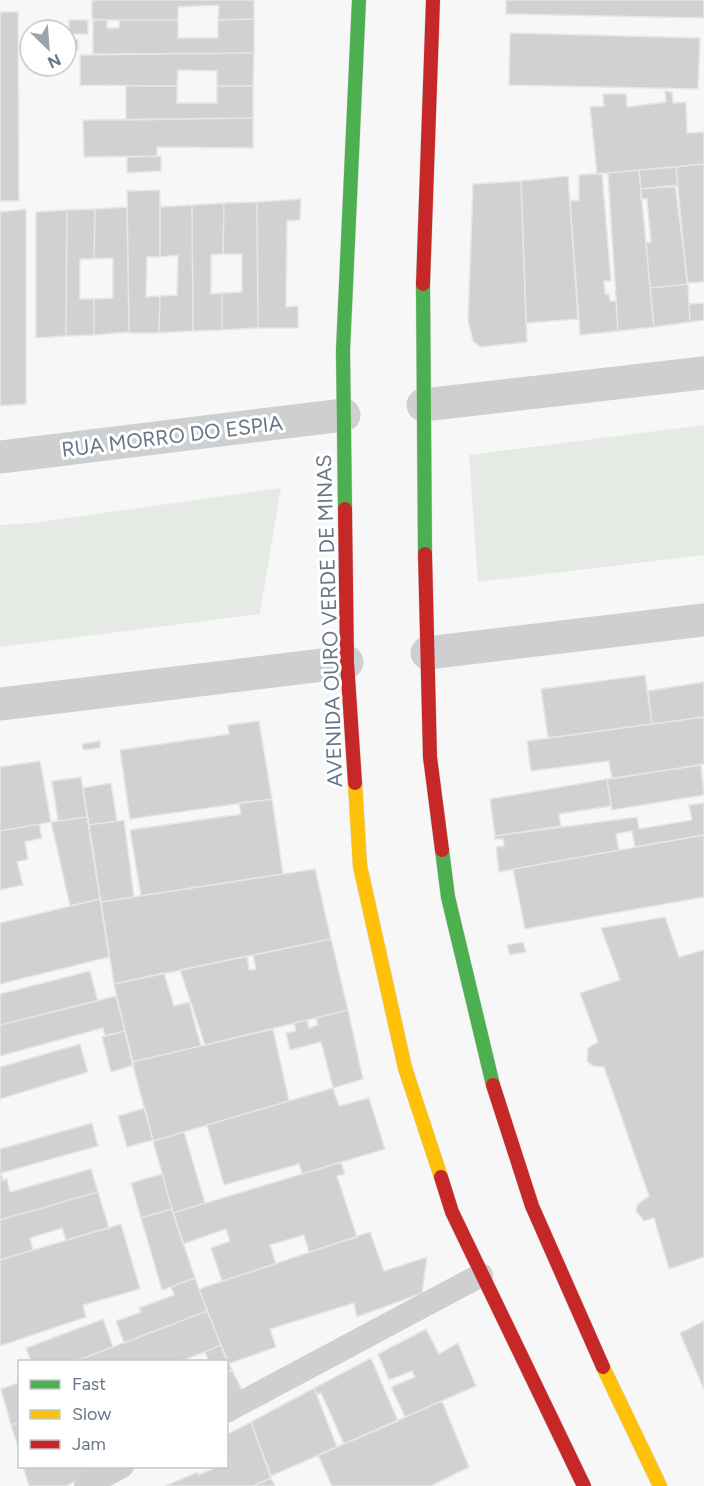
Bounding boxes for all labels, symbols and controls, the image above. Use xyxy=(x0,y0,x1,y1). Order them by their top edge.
north arrow xyxy=(18,18,78,78)
text: N xyxy=(45,50,64,72)
street label: RUA MORRO DO ESPIA xyxy=(60,410,284,462)
street label: AVENIDA OURO VERDE DE MINAS xyxy=(311,454,347,788)
legend xyxy=(18,1360,228,1468)
text: Fast xyxy=(72,1373,106,1395)
text: Slow xyxy=(72,1403,111,1425)
text: Jam xyxy=(72,1433,106,1455)

